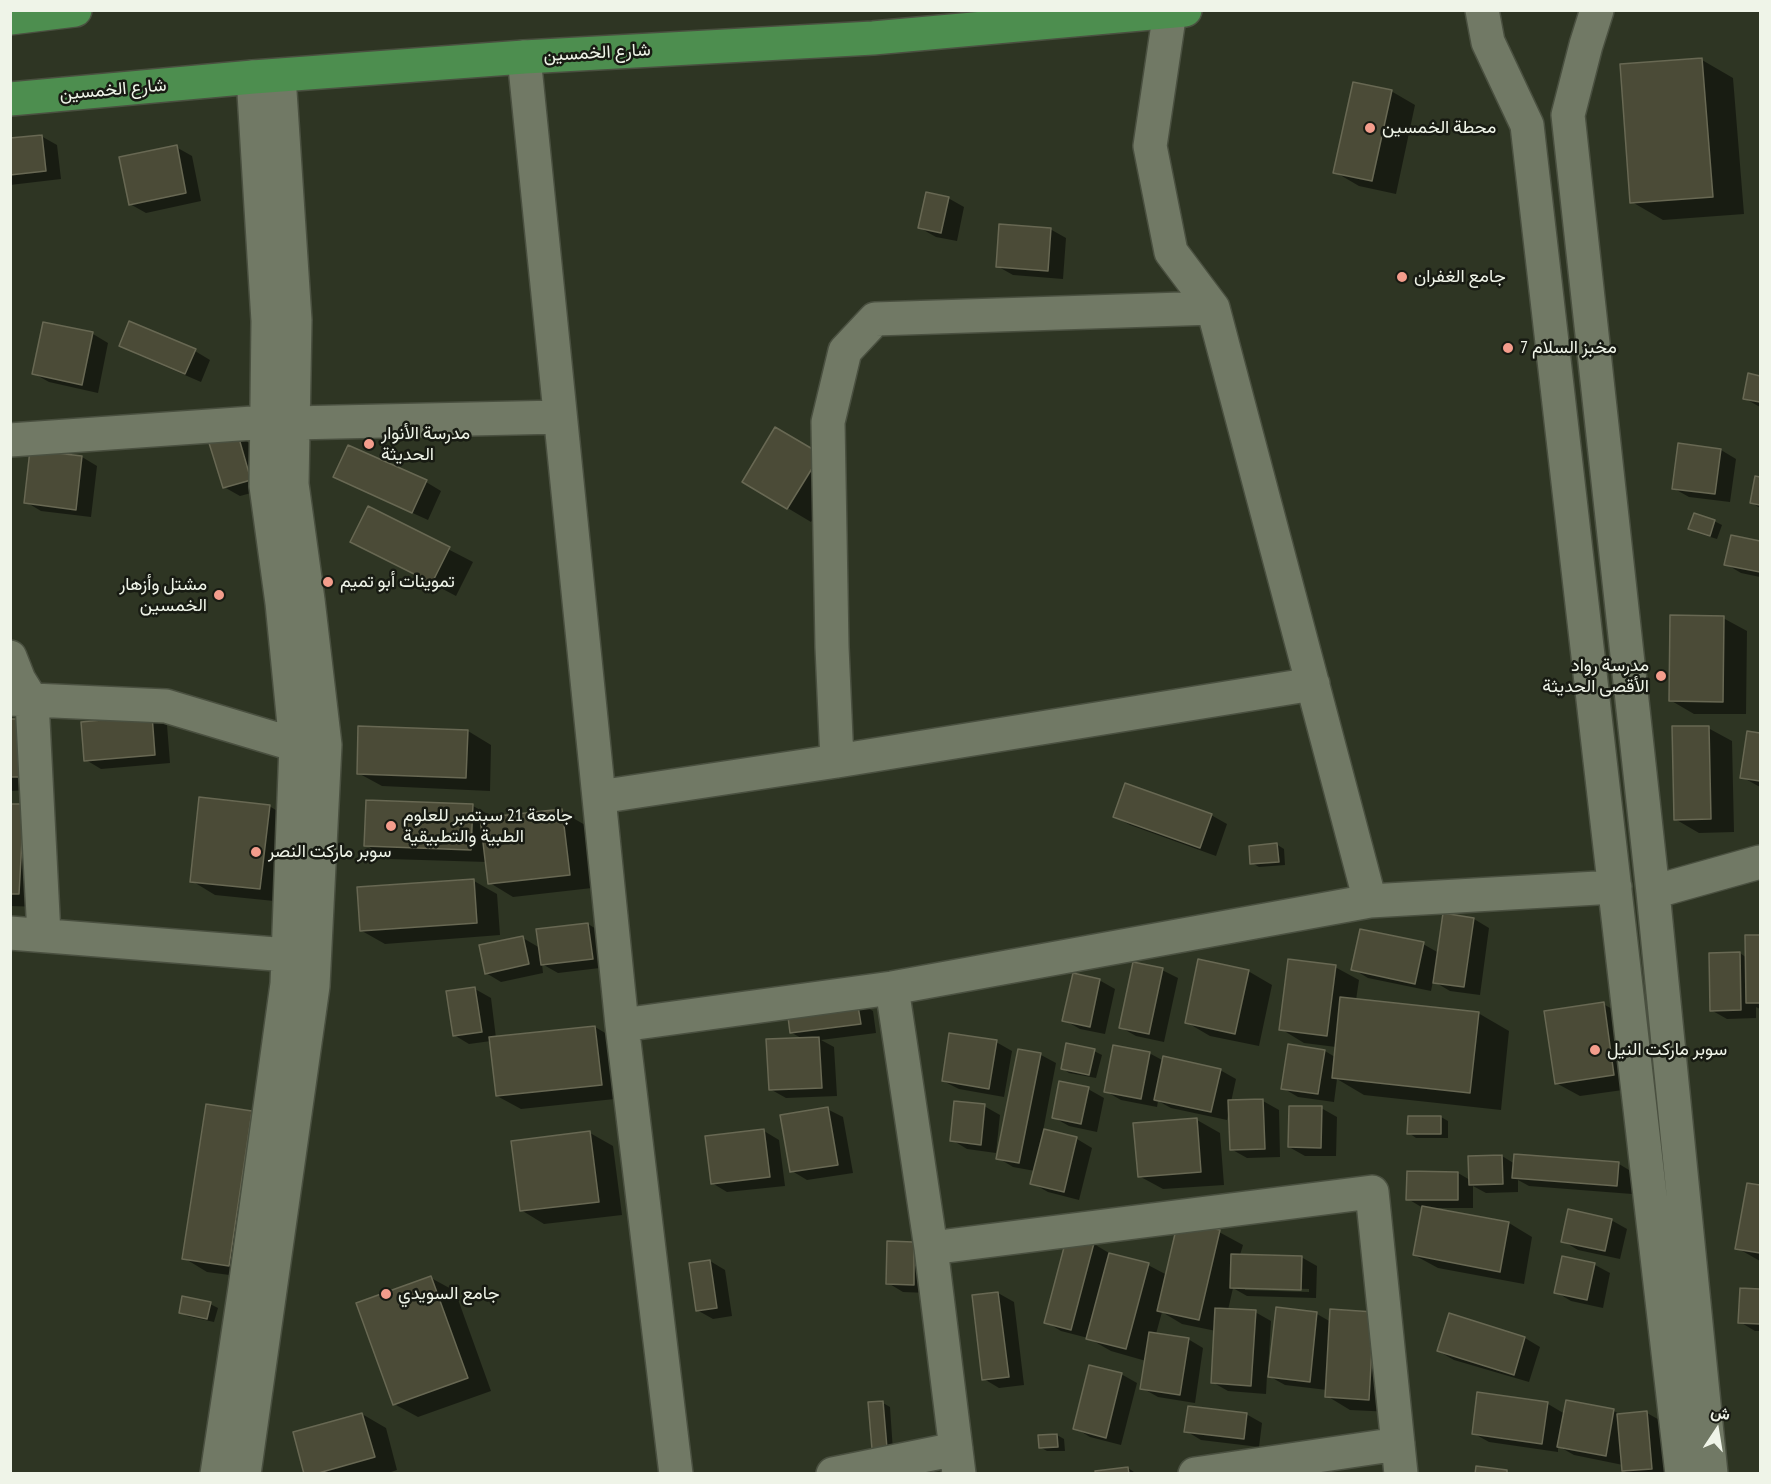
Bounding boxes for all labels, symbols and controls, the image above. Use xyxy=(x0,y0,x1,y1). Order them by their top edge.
street label: شارع الخمسين xyxy=(543,39,651,67)
street label: شارع الخمسين xyxy=(59,75,167,105)
place label: محطة الخمسين xyxy=(1382,117,1496,139)
marker: محطة الخمسين xyxy=(1363,121,1377,135)
place label: جامع الغفران xyxy=(1414,266,1506,288)
marker: جامع الغفران xyxy=(1395,270,1409,284)
place label: مخبز السلام 7 xyxy=(1520,337,1617,359)
marker: مخبز السلام 7 xyxy=(1501,341,1515,355)
place label: مدرسة الأنوار الحديثة xyxy=(381,423,470,466)
marker: مدرسة الأنوار الحديثة xyxy=(362,437,376,451)
place label: تموينات أبو تميم xyxy=(340,571,455,593)
place label: مشتل وأزهار الخمسين xyxy=(119,574,207,616)
marker: تموينات أبو تميم xyxy=(321,575,335,589)
marker: مشتل وأزهار الخمسين xyxy=(212,588,226,602)
place label: مدرسة رواد الأقصى الحديثة xyxy=(1542,655,1649,698)
marker: مدرسة رواد الأقصى الحديثة xyxy=(1654,669,1668,683)
place label: جامعة 21 سبتمبر للعلوم الطبية والتطبيقية xyxy=(403,805,573,848)
marker: جامعة 21 سبتمبر للعلوم الطبية والتطبيقية xyxy=(384,819,398,833)
place label: سوبر ماركت النصر xyxy=(268,841,391,863)
marker: سوبر ماركت النصر xyxy=(249,845,263,859)
place label: سوبر ماركت النيل xyxy=(1607,1039,1727,1061)
marker: سوبر ماركت النيل xyxy=(1588,1043,1602,1057)
place label: جامع السويدي xyxy=(398,1283,499,1305)
marker: جامع السويدي xyxy=(379,1287,393,1301)
north arrow xyxy=(1687,1400,1747,1460)
text: ش xyxy=(1709,1401,1732,1424)

